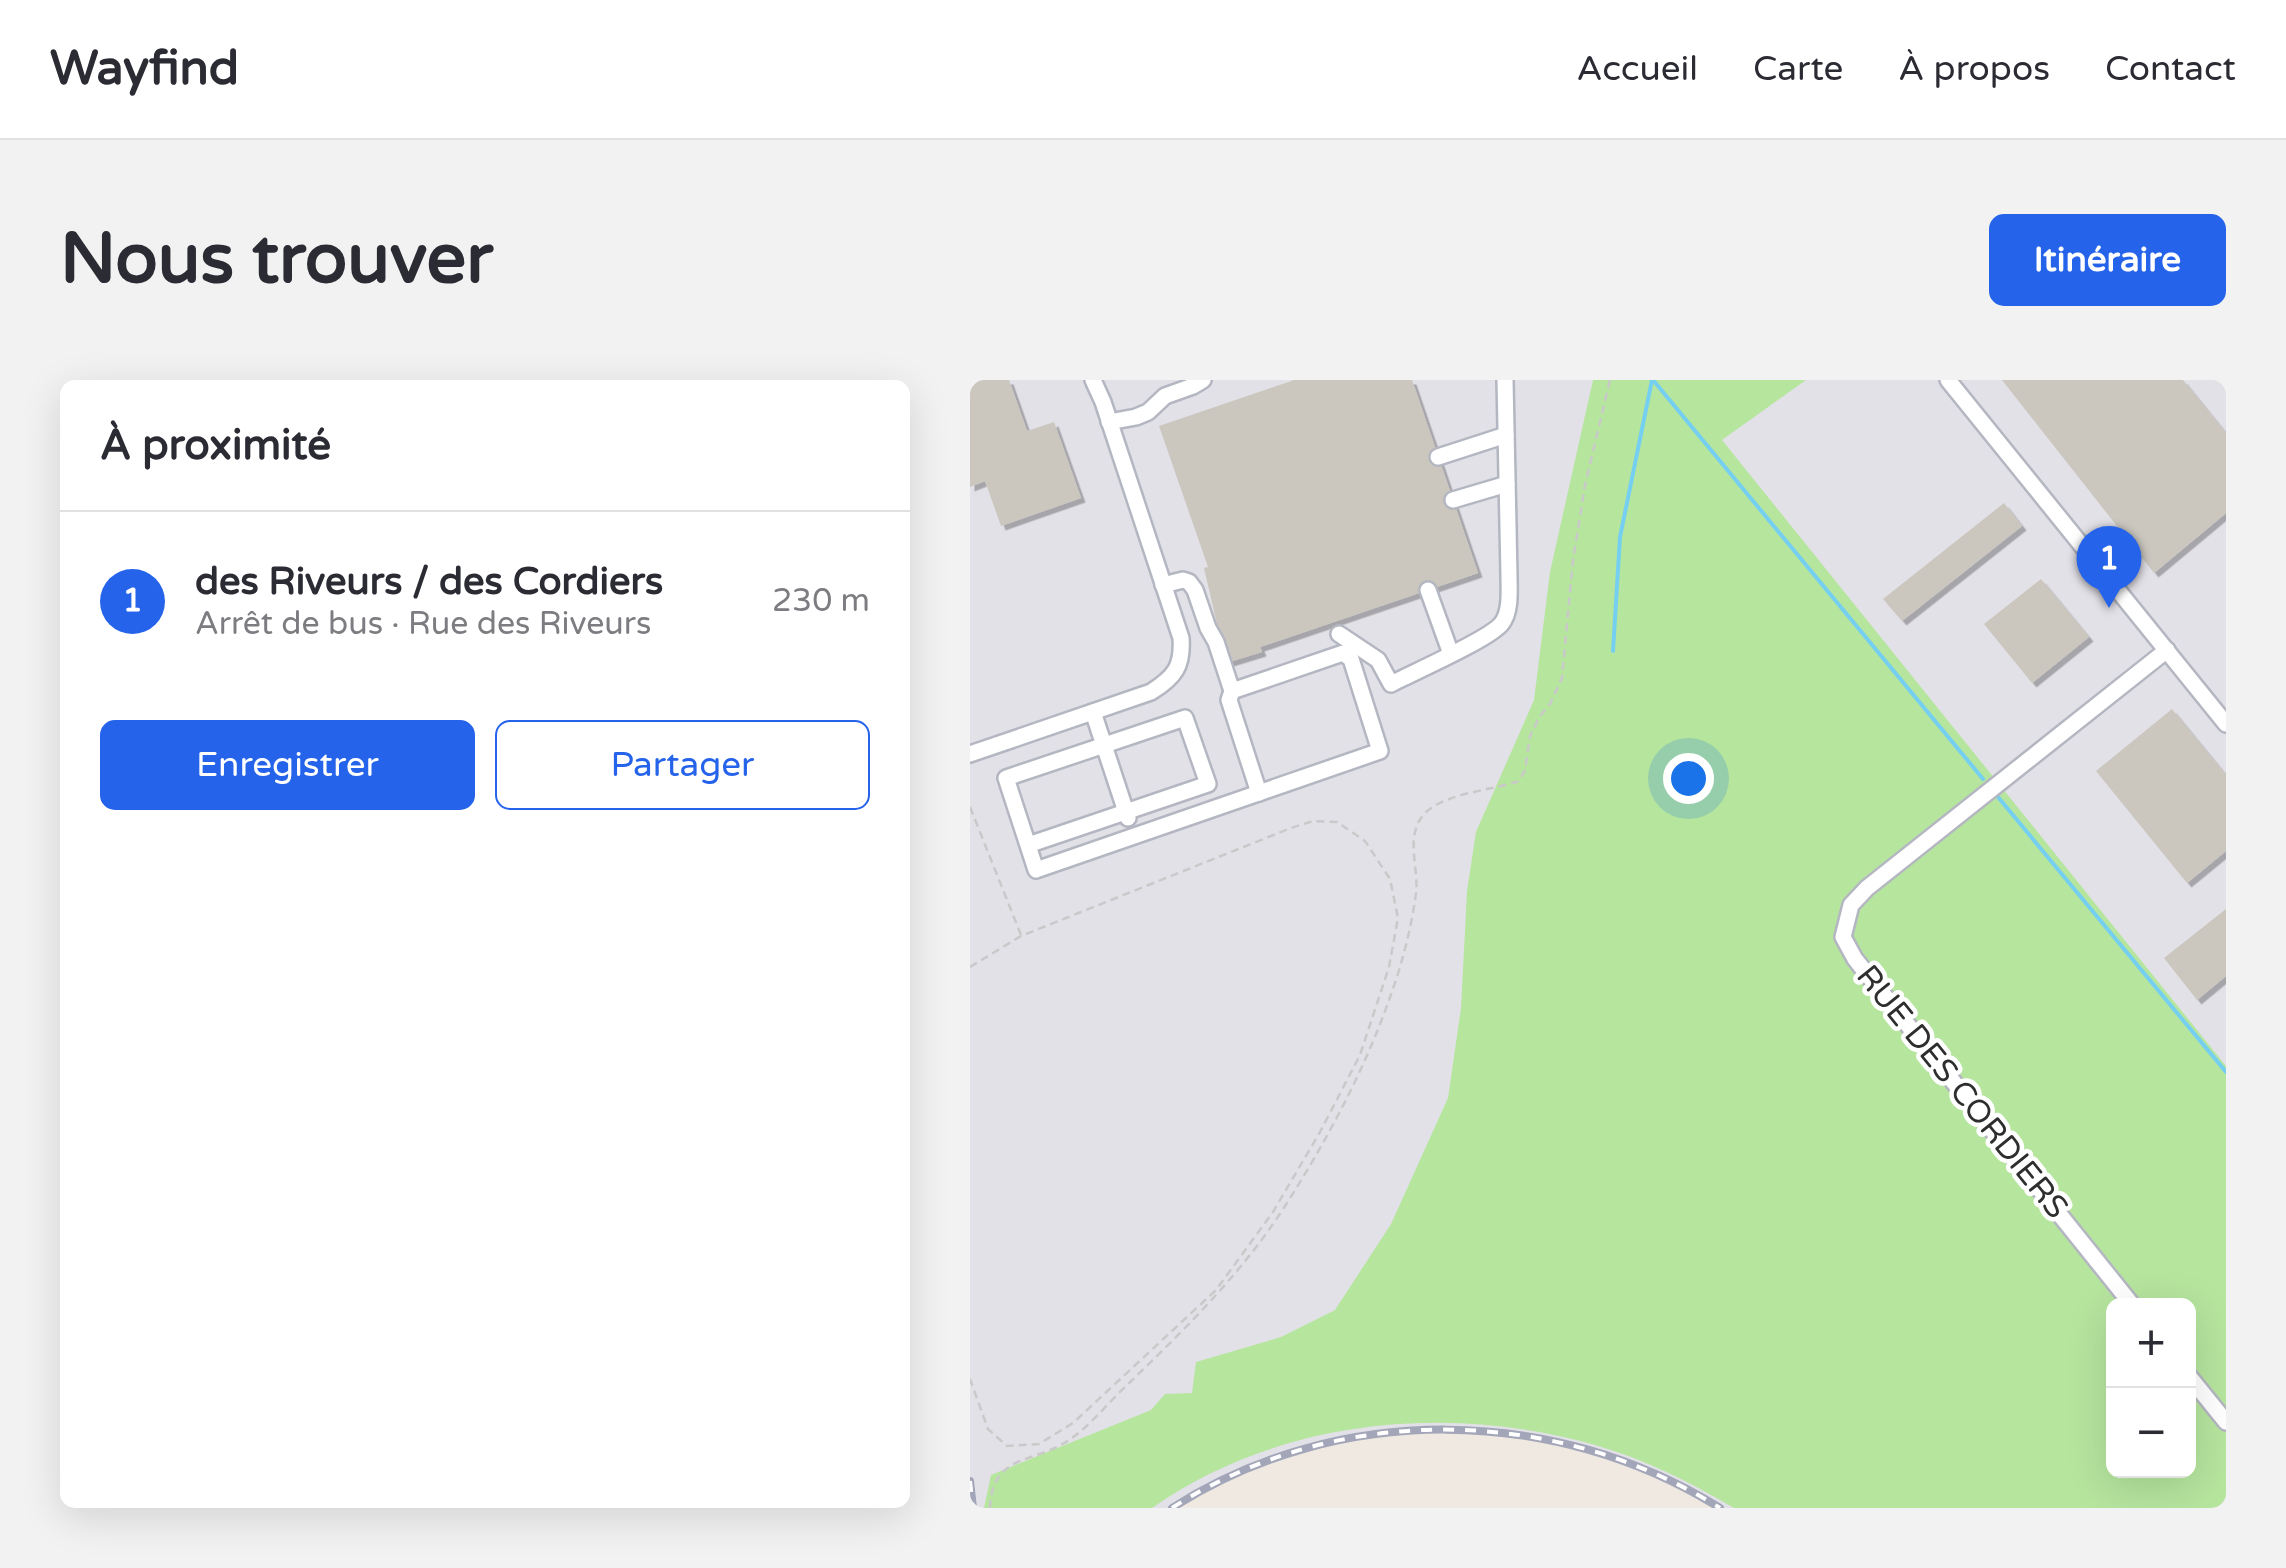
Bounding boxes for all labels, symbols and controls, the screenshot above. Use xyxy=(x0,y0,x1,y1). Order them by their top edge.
text: Wayfind xyxy=(50,40,239,98)
text: Accueil xyxy=(1577,48,1698,90)
text: Carte xyxy=(1753,48,1843,90)
text: À propos xyxy=(1898,48,2050,90)
text: Contact xyxy=(2105,48,2236,90)
button: Itinéraire xyxy=(1989,214,2226,306)
text: Nous trouver xyxy=(60,218,493,302)
text: À proximité xyxy=(100,420,331,471)
pin: 1 xyxy=(2076,526,2142,608)
text: des Riveurs / des Cordiers xyxy=(195,559,663,605)
text: 1 xyxy=(122,582,143,620)
text: 230 m xyxy=(772,582,870,620)
text: Arrêt de bus · Rue des Riveurs xyxy=(195,605,651,643)
button: Enregistrer xyxy=(100,720,475,810)
button: Partager xyxy=(495,720,870,810)
your location xyxy=(1663,753,1714,804)
street label: RUE DES CORDIERS xyxy=(1848,958,2076,1226)
map controls xyxy=(2106,1298,2196,1478)
button: + xyxy=(2106,1298,2196,1388)
button: − xyxy=(2106,1388,2196,1478)

